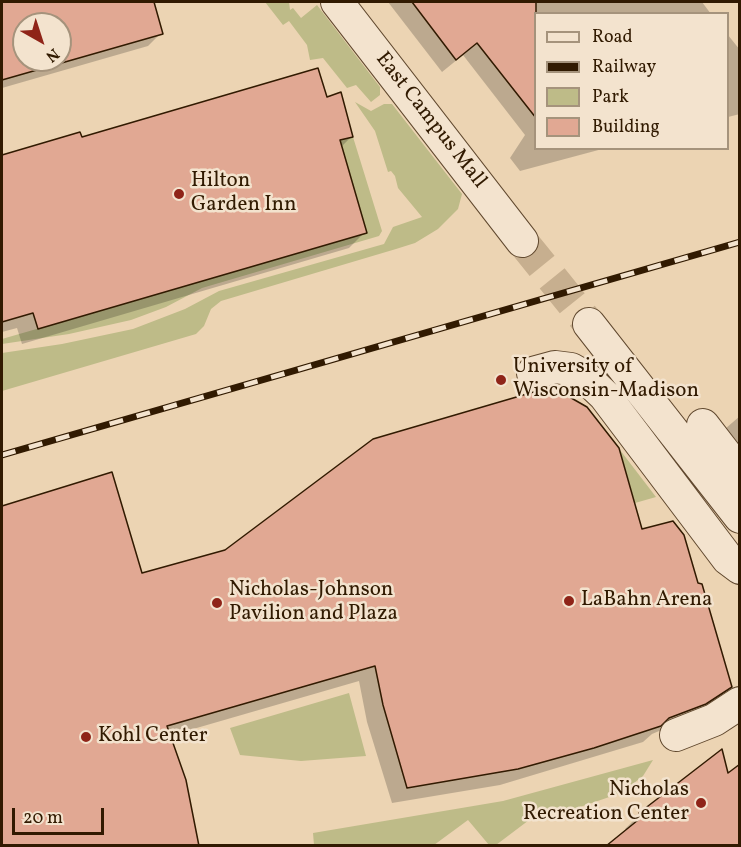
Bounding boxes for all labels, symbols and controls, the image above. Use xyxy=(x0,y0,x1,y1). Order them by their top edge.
north arrow xyxy=(12,12,72,72)
legend xyxy=(534,12,729,150)
text: Road xyxy=(592,25,633,50)
text: N xyxy=(41,42,64,67)
street label: East Campus Mall xyxy=(369,48,491,194)
text: Railway xyxy=(592,55,656,80)
text: Park xyxy=(592,85,629,110)
text: Building xyxy=(592,115,660,140)
place label: Hilton Garden Inn xyxy=(191,169,297,219)
marker: Hilton Garden Inn xyxy=(172,187,186,201)
place label: University of Wisconsin-Madison xyxy=(513,355,699,405)
marker: University of Wisconsin-Madison xyxy=(494,373,508,387)
place label: Nicholas-Johnson Pavilion and Plaza xyxy=(229,578,398,628)
place label: LaBahn Arena xyxy=(581,588,713,614)
marker: LaBahn Arena xyxy=(562,594,576,608)
marker: Nicholas-Johnson Pavilion and Plaza xyxy=(210,596,224,610)
place label: Kohl Center xyxy=(98,724,207,750)
marker: Kohl Center xyxy=(79,730,93,744)
place label: Nicholas Recreation Center xyxy=(523,778,689,828)
scale bar xyxy=(15,796,106,834)
marker: Nicholas Recreation Center xyxy=(694,796,708,810)
text: 20 m xyxy=(23,806,63,831)

